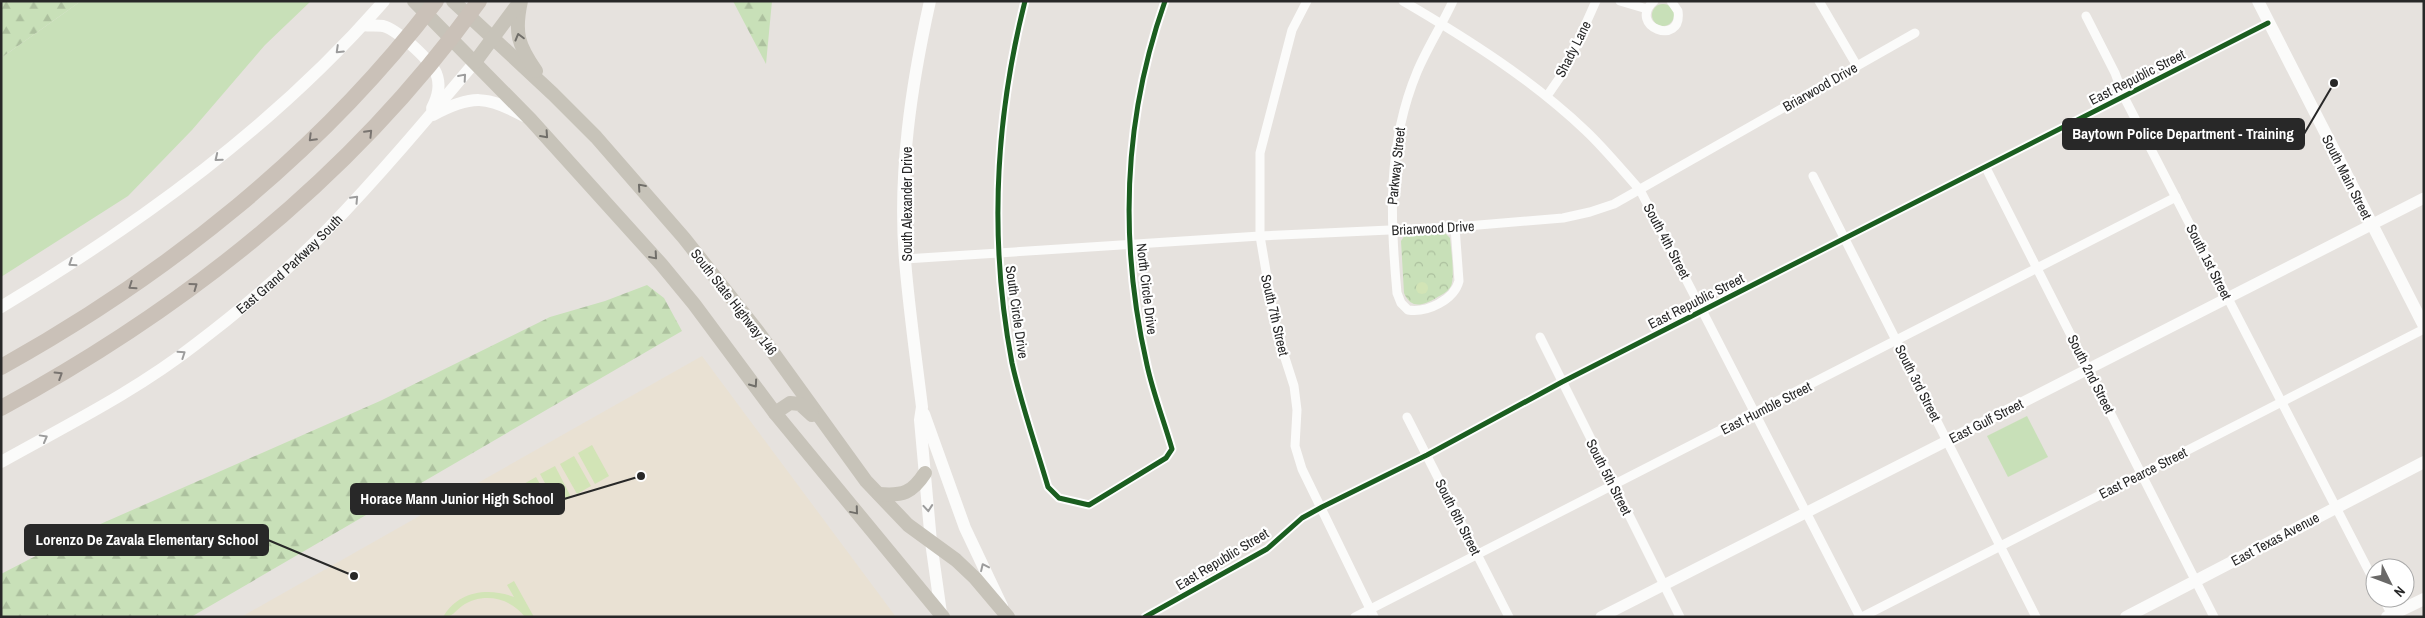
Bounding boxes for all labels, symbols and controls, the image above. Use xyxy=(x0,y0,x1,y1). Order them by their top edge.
street label: Shady Lane xyxy=(1551,18,1595,80)
one-way arrow xyxy=(515,34,525,42)
one-way arrow xyxy=(336,44,345,53)
street label: East Republic Street xyxy=(2086,45,2188,109)
street label: Briarwood Drive xyxy=(1780,58,1860,116)
one-way arrow xyxy=(457,74,465,83)
callout: Baytown Police Department - Training xyxy=(2063,119,2304,149)
text: Baytown Police Department - Training xyxy=(2072,123,2294,144)
street label: Parkway Street xyxy=(1383,126,1409,206)
one-way arrow xyxy=(363,129,372,138)
one-way arrow xyxy=(539,130,548,139)
street label: South Main Street xyxy=(2318,132,2376,222)
one-way arrow xyxy=(308,133,317,142)
street label: South Alexander Drive xyxy=(898,147,916,261)
one-way arrow xyxy=(215,153,224,162)
one-way arrow xyxy=(637,183,646,192)
one-way arrow xyxy=(349,196,358,205)
street label: South 4th Street xyxy=(1640,200,1694,282)
street label: East Grand Parkway South xyxy=(232,211,346,318)
street label: Briarwood Drive xyxy=(1391,217,1475,239)
street label: South 1st Street xyxy=(2182,221,2236,303)
street label: North Circle Drive xyxy=(1132,242,1162,336)
street label: South State Highway 146 xyxy=(687,245,781,359)
one-way arrow xyxy=(648,250,657,259)
one-way arrow xyxy=(69,257,78,266)
street label: South Circle Drive xyxy=(1002,264,1032,360)
street label: East Republic Street xyxy=(1645,269,1747,333)
street label: South 7th Street xyxy=(1257,273,1293,357)
one-way arrow xyxy=(128,279,137,289)
one-way arrow xyxy=(188,283,197,291)
street label: South 2nd Street xyxy=(2063,332,2119,416)
street label: South 3rd Street xyxy=(1891,342,1945,424)
one-way arrow xyxy=(177,351,186,360)
one-way arrow xyxy=(53,372,62,382)
street label: East Humble Street xyxy=(1718,377,1814,439)
one-way arrow xyxy=(748,378,757,388)
street label: East Gulf Street xyxy=(1946,395,2026,447)
one-way arrow xyxy=(38,435,47,445)
street label: South 5th Street xyxy=(1582,436,1636,518)
street label: East Pearce Street xyxy=(2096,443,2190,503)
street label: South 6th Street xyxy=(1431,476,1485,558)
callout: Horace Mann Junior High School xyxy=(351,484,564,514)
text: Horace Mann Junior High School xyxy=(360,488,554,509)
one-way arrow xyxy=(922,504,933,512)
one-way arrow xyxy=(849,506,858,515)
street label: East Texas Avenue xyxy=(2228,508,2322,570)
street label: East Republic Street xyxy=(1172,524,1272,594)
callout: Lorenzo De Zavala Elementary School xyxy=(25,525,268,555)
text: Lorenzo De Zavala Elementary School xyxy=(36,529,258,550)
north arrow xyxy=(2365,558,2415,608)
one-way arrow xyxy=(980,563,990,572)
text: N xyxy=(2390,583,2409,601)

